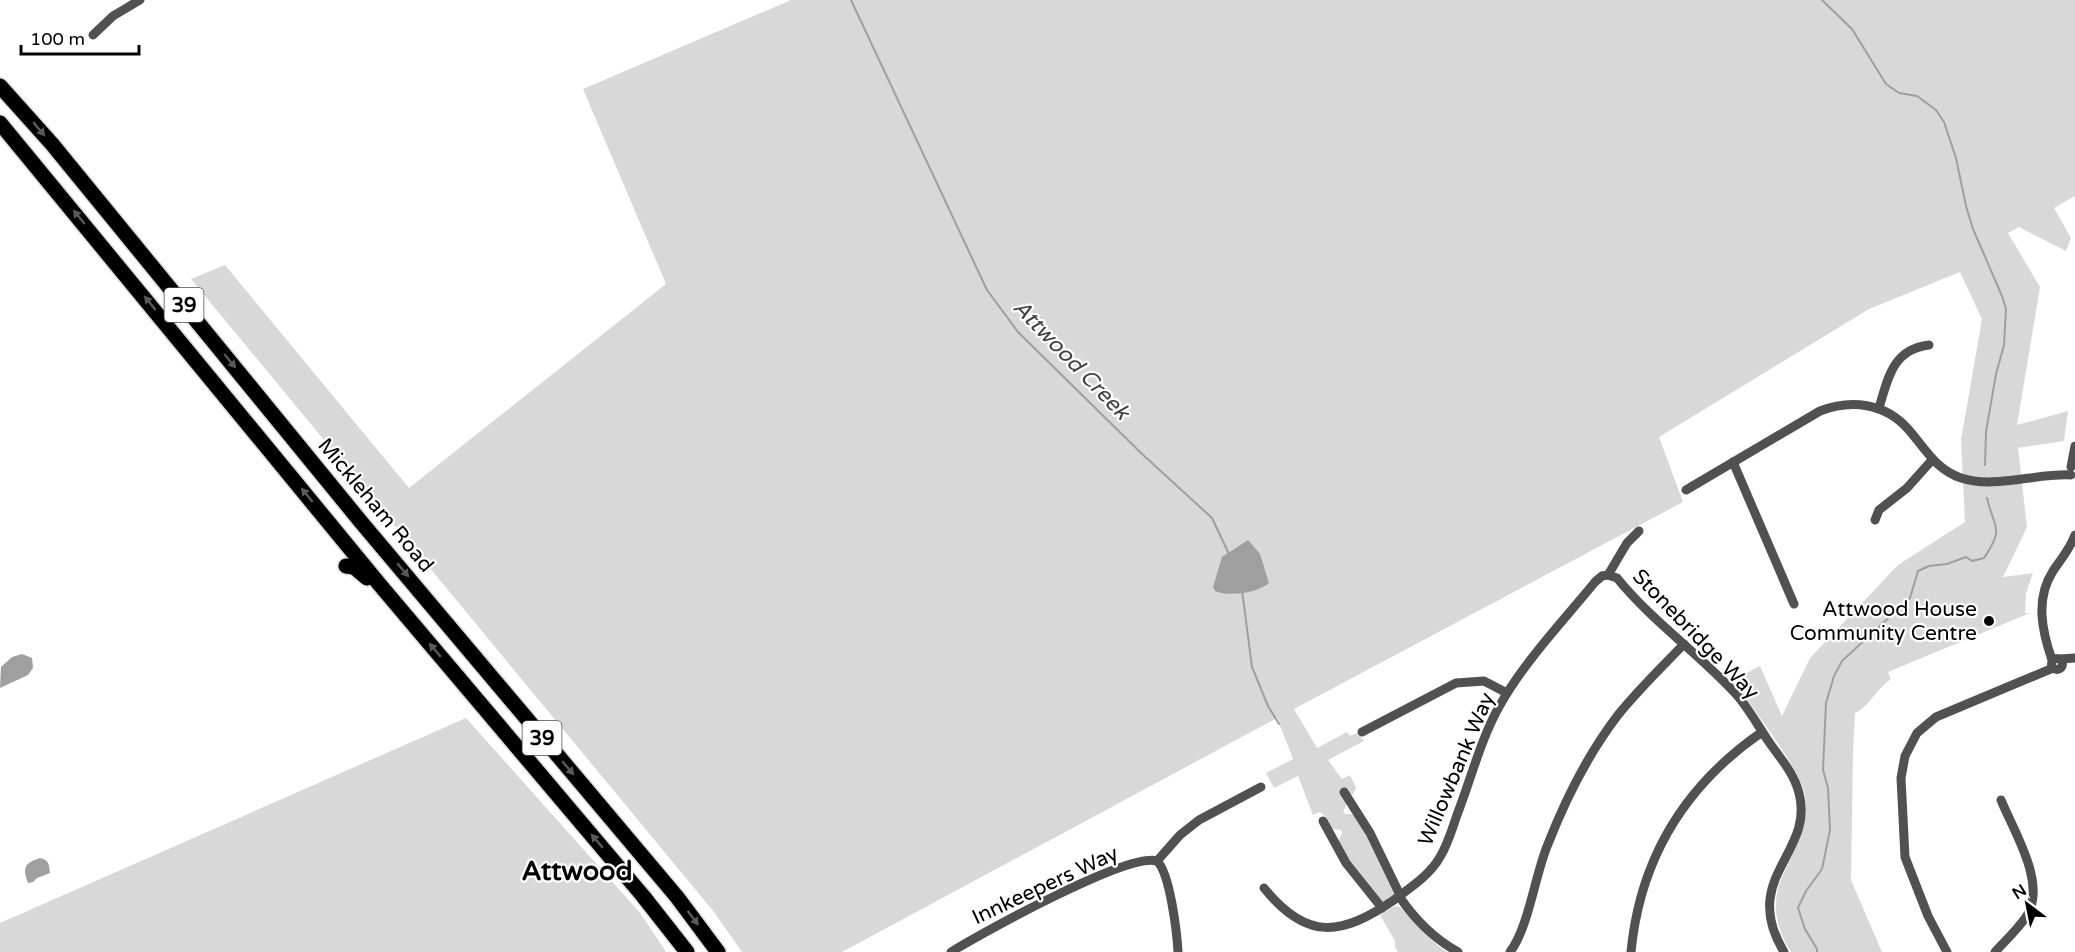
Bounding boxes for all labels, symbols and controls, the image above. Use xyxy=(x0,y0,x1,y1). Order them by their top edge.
scale bar xyxy=(21,18,140,56)
text: 100 m xyxy=(30,28,85,50)
one-way arrow xyxy=(32,121,45,136)
one-way arrow xyxy=(73,209,86,225)
road number: 39 xyxy=(164,288,204,322)
water label: Attwood Creek xyxy=(1008,294,1136,426)
one-way arrow xyxy=(144,296,157,311)
one-way arrow xyxy=(223,353,236,369)
street label: Mickleham Road xyxy=(312,433,439,577)
one-way arrow xyxy=(301,487,314,503)
one-way arrow xyxy=(396,562,409,578)
street label: Stonebridge Way xyxy=(1627,564,1764,705)
place label: Attwood House Community Centre xyxy=(1790,597,1977,646)
marker: Attwood House Community Centre xyxy=(1982,614,1996,628)
one-way arrow xyxy=(429,642,442,658)
street label: Willowbank Way xyxy=(1413,689,1500,850)
road number: 39 xyxy=(522,721,562,755)
one-way arrow xyxy=(561,760,574,775)
one-way arrow xyxy=(591,834,604,849)
street label: Innkeepers Way xyxy=(968,841,1122,930)
district label: Attwood xyxy=(521,855,633,888)
north arrow xyxy=(1997,874,2057,934)
text: N xyxy=(2009,880,2030,904)
one-way arrow xyxy=(687,909,699,925)

